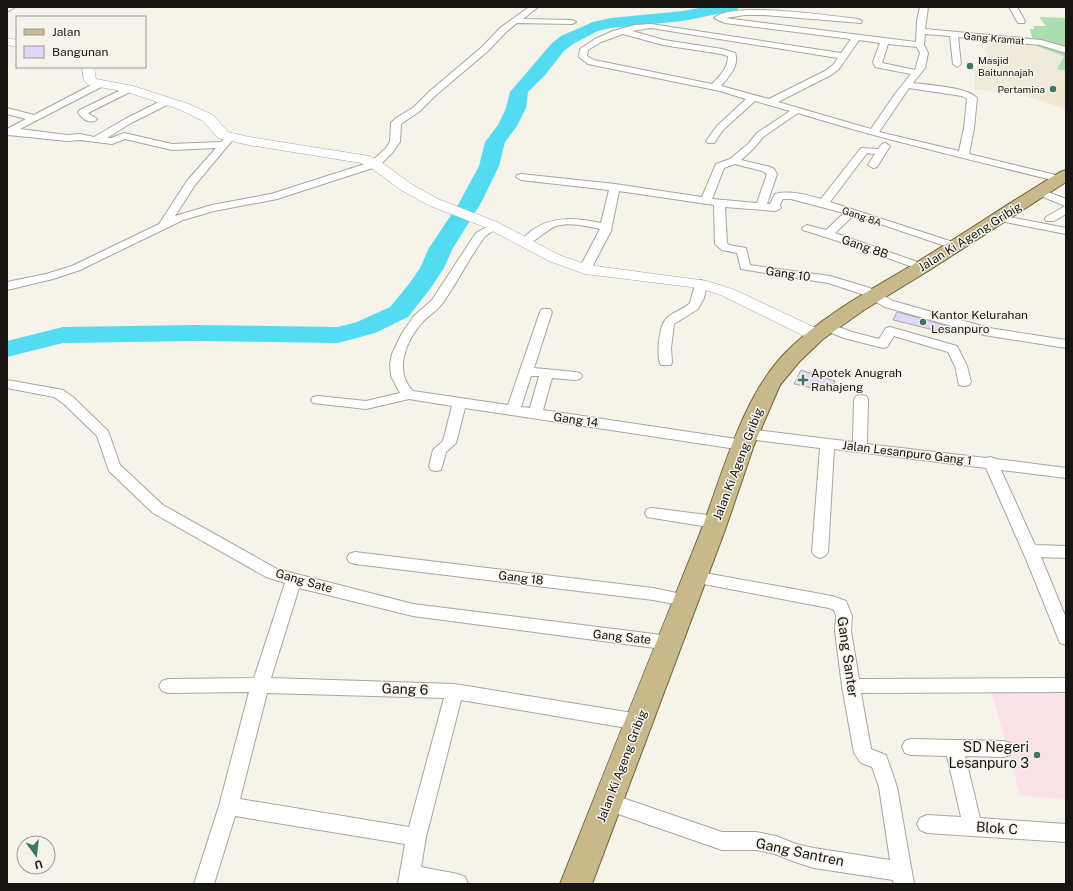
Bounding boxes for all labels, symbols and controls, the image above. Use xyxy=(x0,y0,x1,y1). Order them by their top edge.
legend xyxy=(16,16,146,68)
text: Jalan xyxy=(52,25,81,39)
street label: Gang Kramat xyxy=(963,29,1025,47)
text: Bangunan xyxy=(52,45,108,59)
place label: Masjid Baitunnajah xyxy=(978,54,1034,78)
marker: Masjid Baitunnajah xyxy=(965,61,975,71)
place label: Pertamina xyxy=(997,83,1045,95)
marker: Pertamina xyxy=(1048,84,1058,94)
street label: Jalan Ki Ageng Gribig xyxy=(916,199,1024,275)
street label: Gang 8A xyxy=(841,204,883,228)
street label: Gang 8B xyxy=(840,232,890,262)
street label: Gang 10 xyxy=(765,264,811,284)
place label: Kantor Kelurahan Lesanpuro xyxy=(931,308,1028,336)
marker: Kantor Kelurahan Lesanpuro xyxy=(918,317,928,327)
place label: Apotek Anugrah Rahajeng xyxy=(811,366,902,394)
marker: Apotek Anugrah Rahajeng xyxy=(798,375,808,385)
street label: Jalan Ki Ageng Gribig xyxy=(710,406,766,522)
street label: Gang 14 xyxy=(553,410,600,430)
street label: Jalan Lesanpuro Gang 1 xyxy=(841,438,973,468)
street label: Gang Sate xyxy=(274,566,334,596)
street label: Gang 18 xyxy=(498,568,545,588)
street label: Gang Santer xyxy=(834,615,862,699)
street label: Gang Sate xyxy=(592,627,652,647)
street label: Gang 6 xyxy=(381,680,429,698)
street label: Jalan Ki Ageng Gribig xyxy=(594,708,650,824)
place label: SD Negeri Lesanpuro 3 xyxy=(948,739,1029,771)
marker: SD Negeri Lesanpuro 3 xyxy=(1032,750,1042,760)
street label: Blok C xyxy=(975,819,1019,837)
north arrow xyxy=(16,835,56,875)
street label: Gang Santren xyxy=(754,835,846,869)
text: U xyxy=(33,858,44,871)

